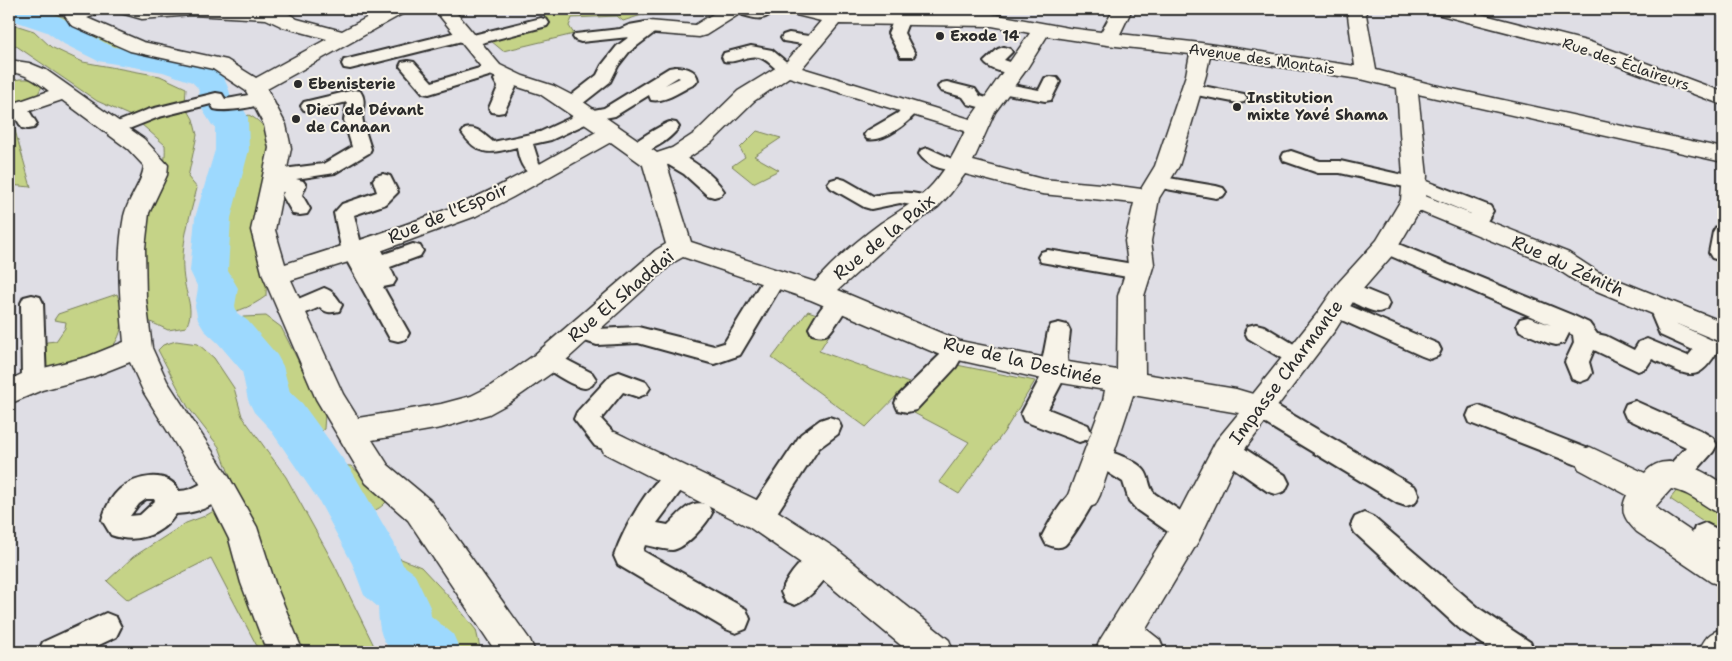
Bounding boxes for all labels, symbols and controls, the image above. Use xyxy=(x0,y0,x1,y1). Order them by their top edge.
place label: Exode 14 xyxy=(950,26,1020,46)
marker: Exode 14 xyxy=(934,30,946,42)
street label: Rue des Éclaireurs xyxy=(1560,32,1693,95)
street label: Avenue des Montais xyxy=(1188,39,1336,79)
place label: Ebenisterie xyxy=(308,74,396,94)
marker: Ebenisterie xyxy=(292,78,304,90)
place label: Institution mixte Yavé Shama xyxy=(1247,88,1389,125)
place label: Dieu de Dévant de Canaan xyxy=(306,100,424,137)
marker: Institution mixte Yavé Shama xyxy=(1231,101,1243,113)
marker: Dieu de Dévant de Canaan xyxy=(290,113,302,125)
street label: Rue de l'Espoir xyxy=(384,177,512,249)
street label: Rue de la Paix xyxy=(828,189,940,285)
street label: Rue du Zénith xyxy=(1508,230,1628,302)
street label: Rue El Shaddaï xyxy=(563,244,680,348)
street label: Impasse Charmante xyxy=(1224,295,1348,449)
street label: Rue de la Destinée xyxy=(941,331,1105,391)

